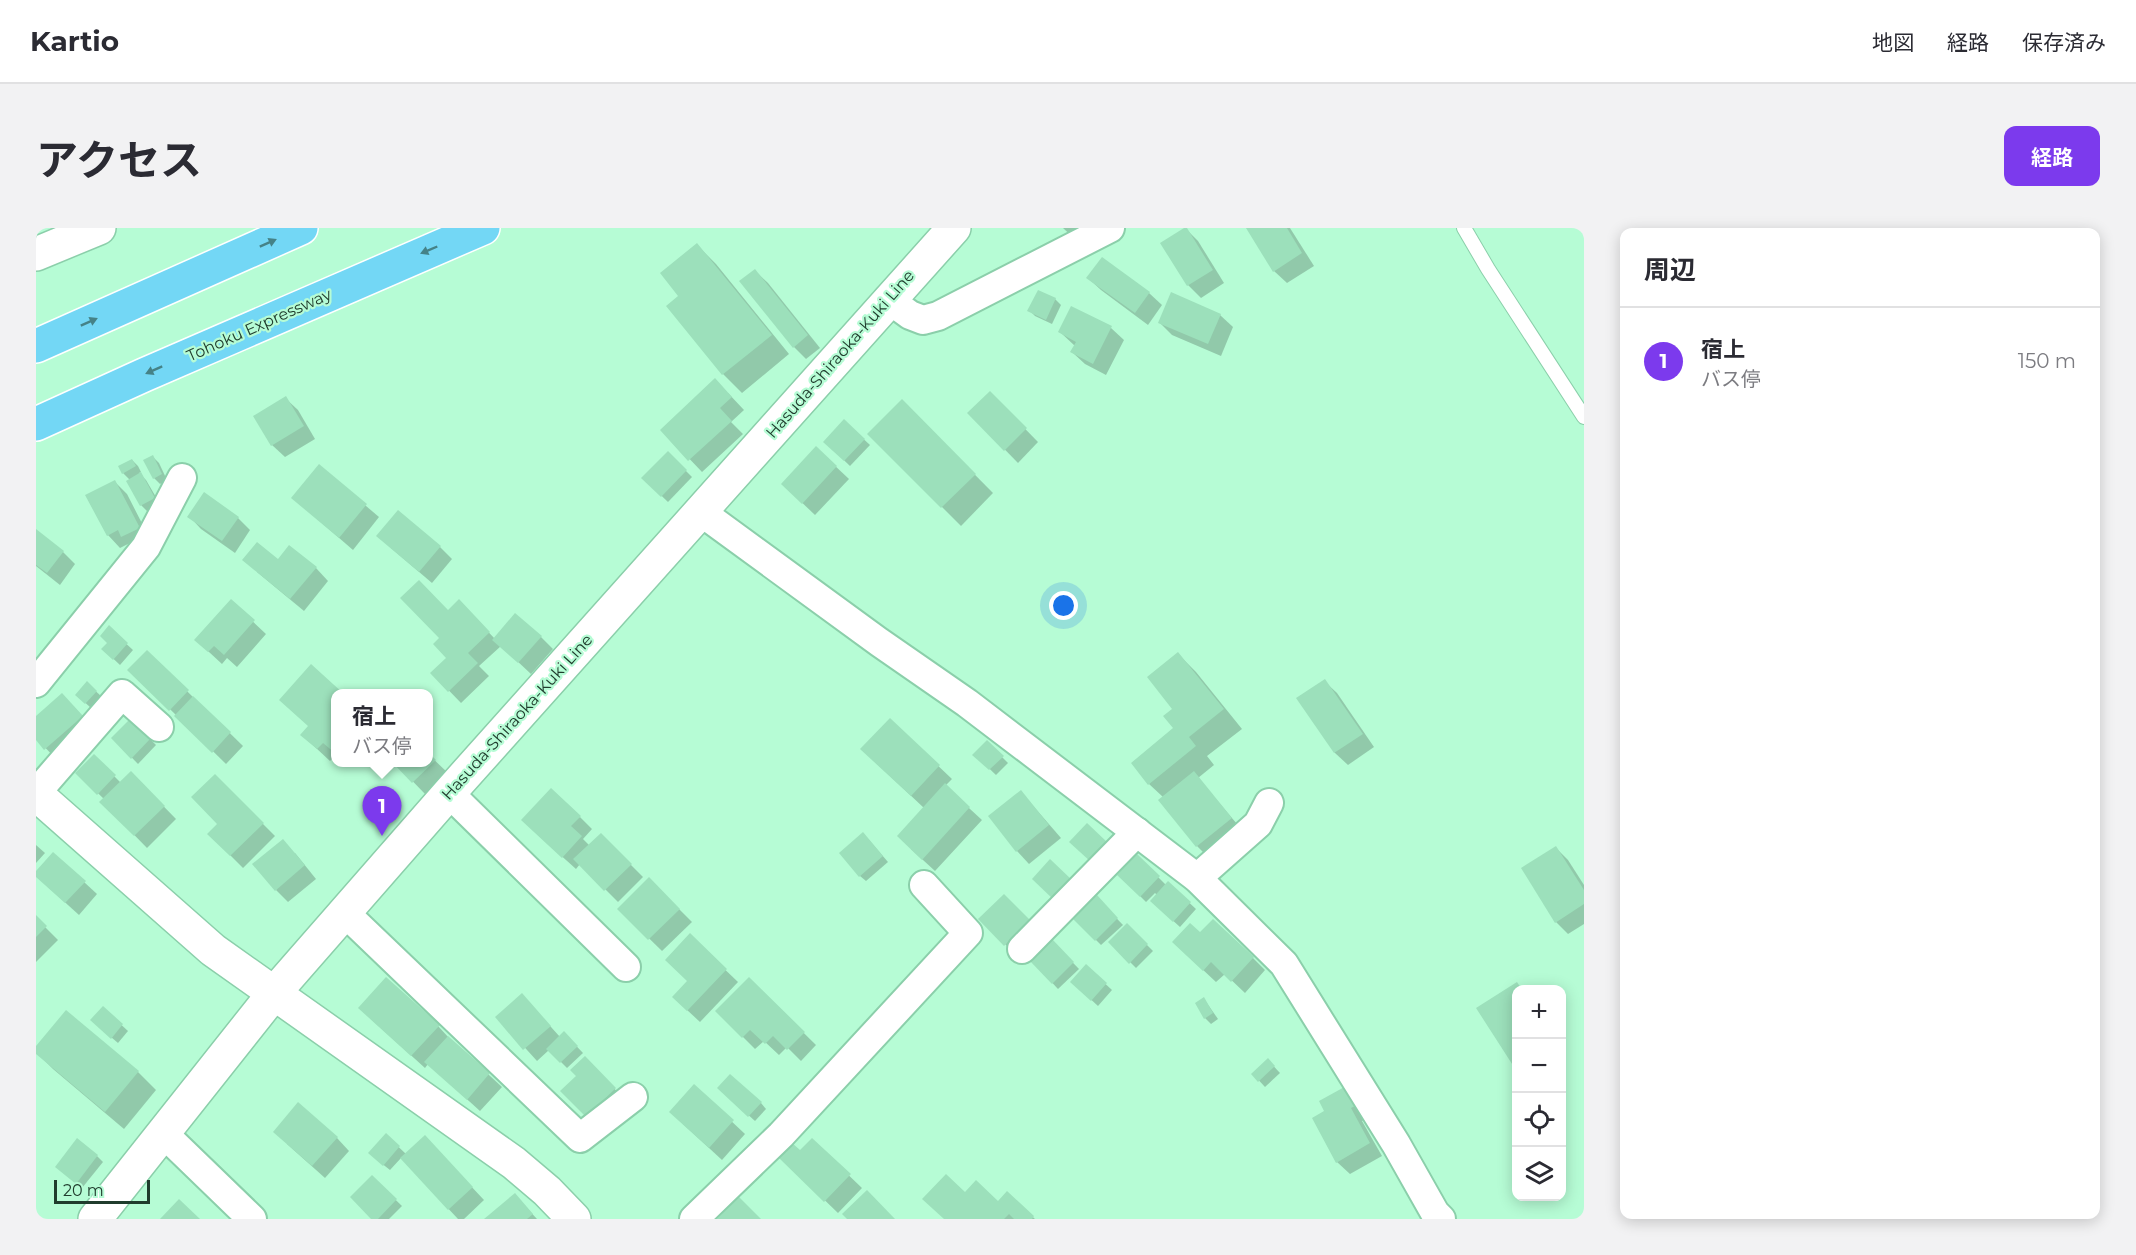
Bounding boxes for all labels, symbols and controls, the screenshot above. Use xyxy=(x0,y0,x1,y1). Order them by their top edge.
text: Kartio xyxy=(30,24,119,58)
text: 地図 xyxy=(1872,30,1914,55)
text: 経路 xyxy=(1947,30,1989,55)
text: 保存済み xyxy=(2022,30,2106,55)
button: 経路 xyxy=(2004,126,2100,186)
text: アクセス xyxy=(36,134,202,186)
one-way arrow xyxy=(259,238,277,248)
one-way arrow xyxy=(420,246,438,255)
text: 周辺 xyxy=(1644,254,1696,286)
street label: Hasuda-Shiraoka-Kuki Line xyxy=(762,266,918,442)
street label: Tohoku Expressway xyxy=(184,284,335,365)
one-way arrow xyxy=(81,317,99,327)
text: 宿上 xyxy=(1701,336,1745,363)
text: 1 xyxy=(1660,349,1667,373)
text: 150 m xyxy=(2018,349,2076,373)
one-way arrow xyxy=(145,366,163,376)
text: バス停 xyxy=(1701,367,1761,391)
your location xyxy=(1049,591,1078,620)
street label: Hasuda-Shiraoka-Kuki Line xyxy=(438,630,596,804)
popup xyxy=(331,689,433,767)
text: 宿上 xyxy=(352,703,396,730)
text: バス停 xyxy=(352,734,412,758)
pin: 1 xyxy=(362,786,402,836)
map controls xyxy=(1512,985,1566,1201)
button: + xyxy=(1512,985,1566,1039)
button: − xyxy=(1512,1039,1566,1093)
button: locate xyxy=(1512,1093,1566,1147)
button: layers xyxy=(1512,1147,1566,1201)
scale bar xyxy=(54,1177,150,1204)
text: 20 m xyxy=(63,1181,104,1200)

